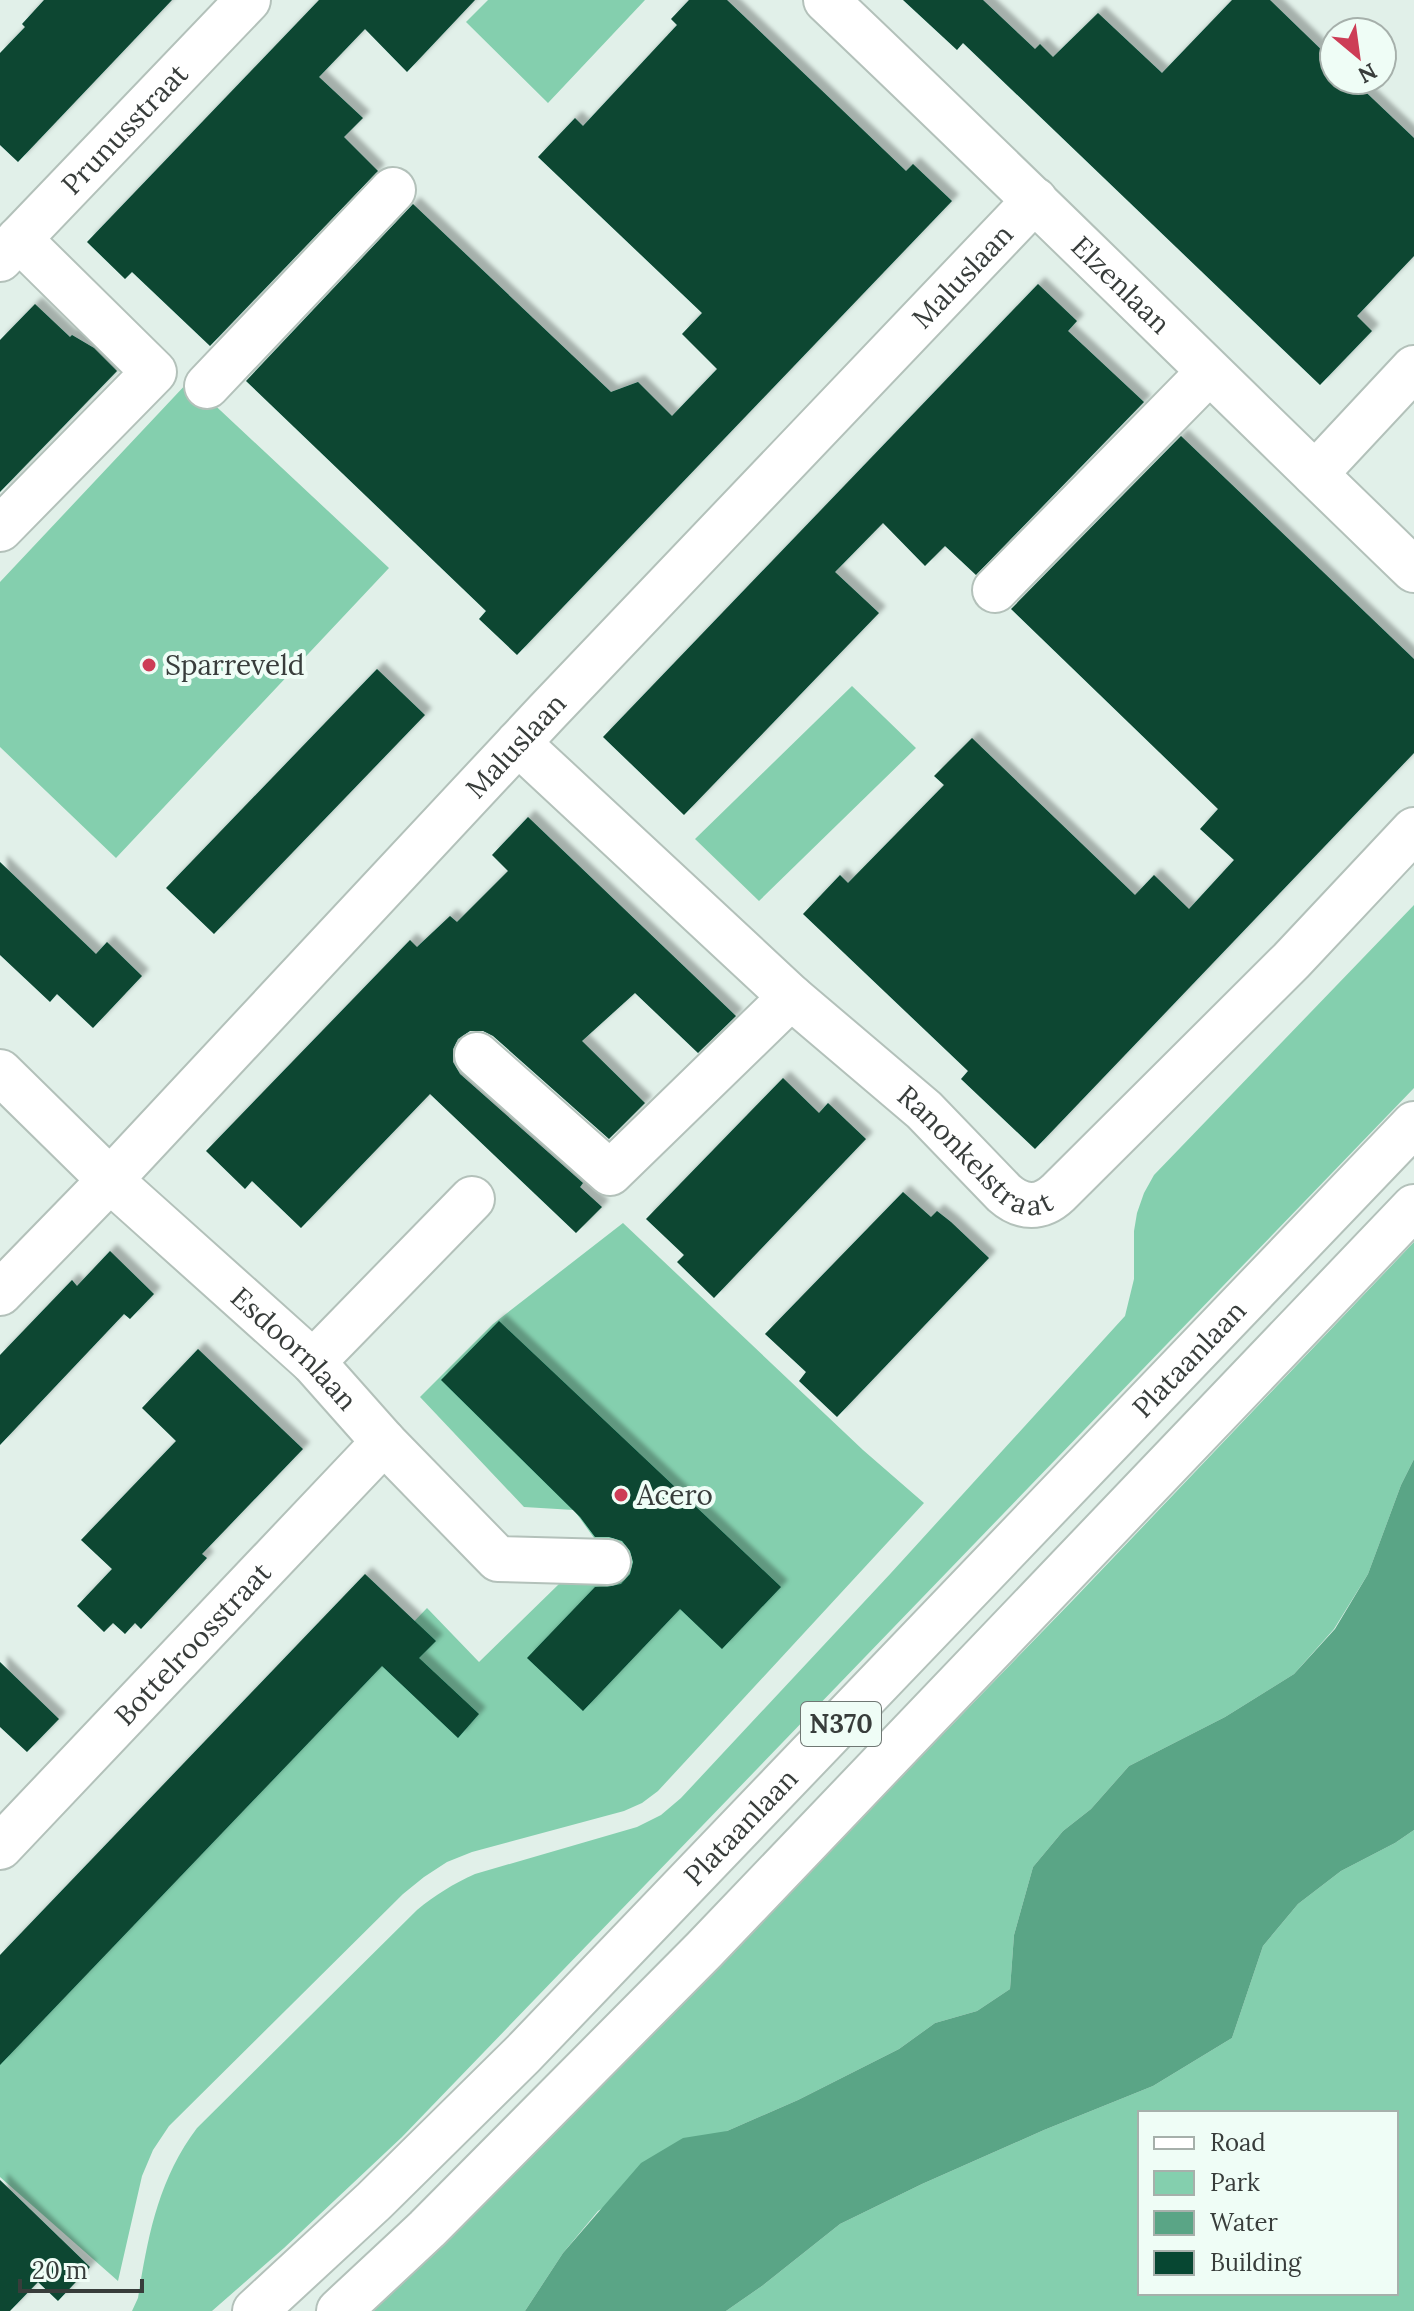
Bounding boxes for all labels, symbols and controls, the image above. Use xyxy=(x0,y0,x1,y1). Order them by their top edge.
north arrow xyxy=(1318,16,1398,96)
street label: Prunusstraat xyxy=(53,56,196,202)
text: N xyxy=(1353,57,1382,90)
street label: Maluslaan xyxy=(904,216,1021,336)
street label: Elzenlaan xyxy=(1064,228,1178,341)
place label: Sparreveld xyxy=(165,647,305,683)
marker: Sparreveld xyxy=(140,656,158,674)
street label: Maluslaan xyxy=(458,685,573,806)
street label: Ranonkelstraat xyxy=(890,1077,1059,1223)
street label: Esdoornlaan xyxy=(223,1279,365,1418)
street label: Plataanlaan xyxy=(1124,1293,1253,1425)
place label: Acero xyxy=(636,1477,713,1513)
marker: Acero xyxy=(612,1486,630,1504)
street label: Bottelroosstraat xyxy=(107,1555,279,1733)
road number: N370 xyxy=(801,1702,881,1746)
street label: Plataanlaan xyxy=(676,1761,805,1893)
legend xyxy=(1138,2111,1398,2295)
text: Road xyxy=(1210,2127,1266,2158)
text: Park xyxy=(1210,2167,1260,2198)
text: Water xyxy=(1210,2207,1278,2238)
scale bar xyxy=(20,2243,142,2293)
text: Building xyxy=(1210,2247,1302,2278)
text: 20 m xyxy=(32,2255,88,2286)

